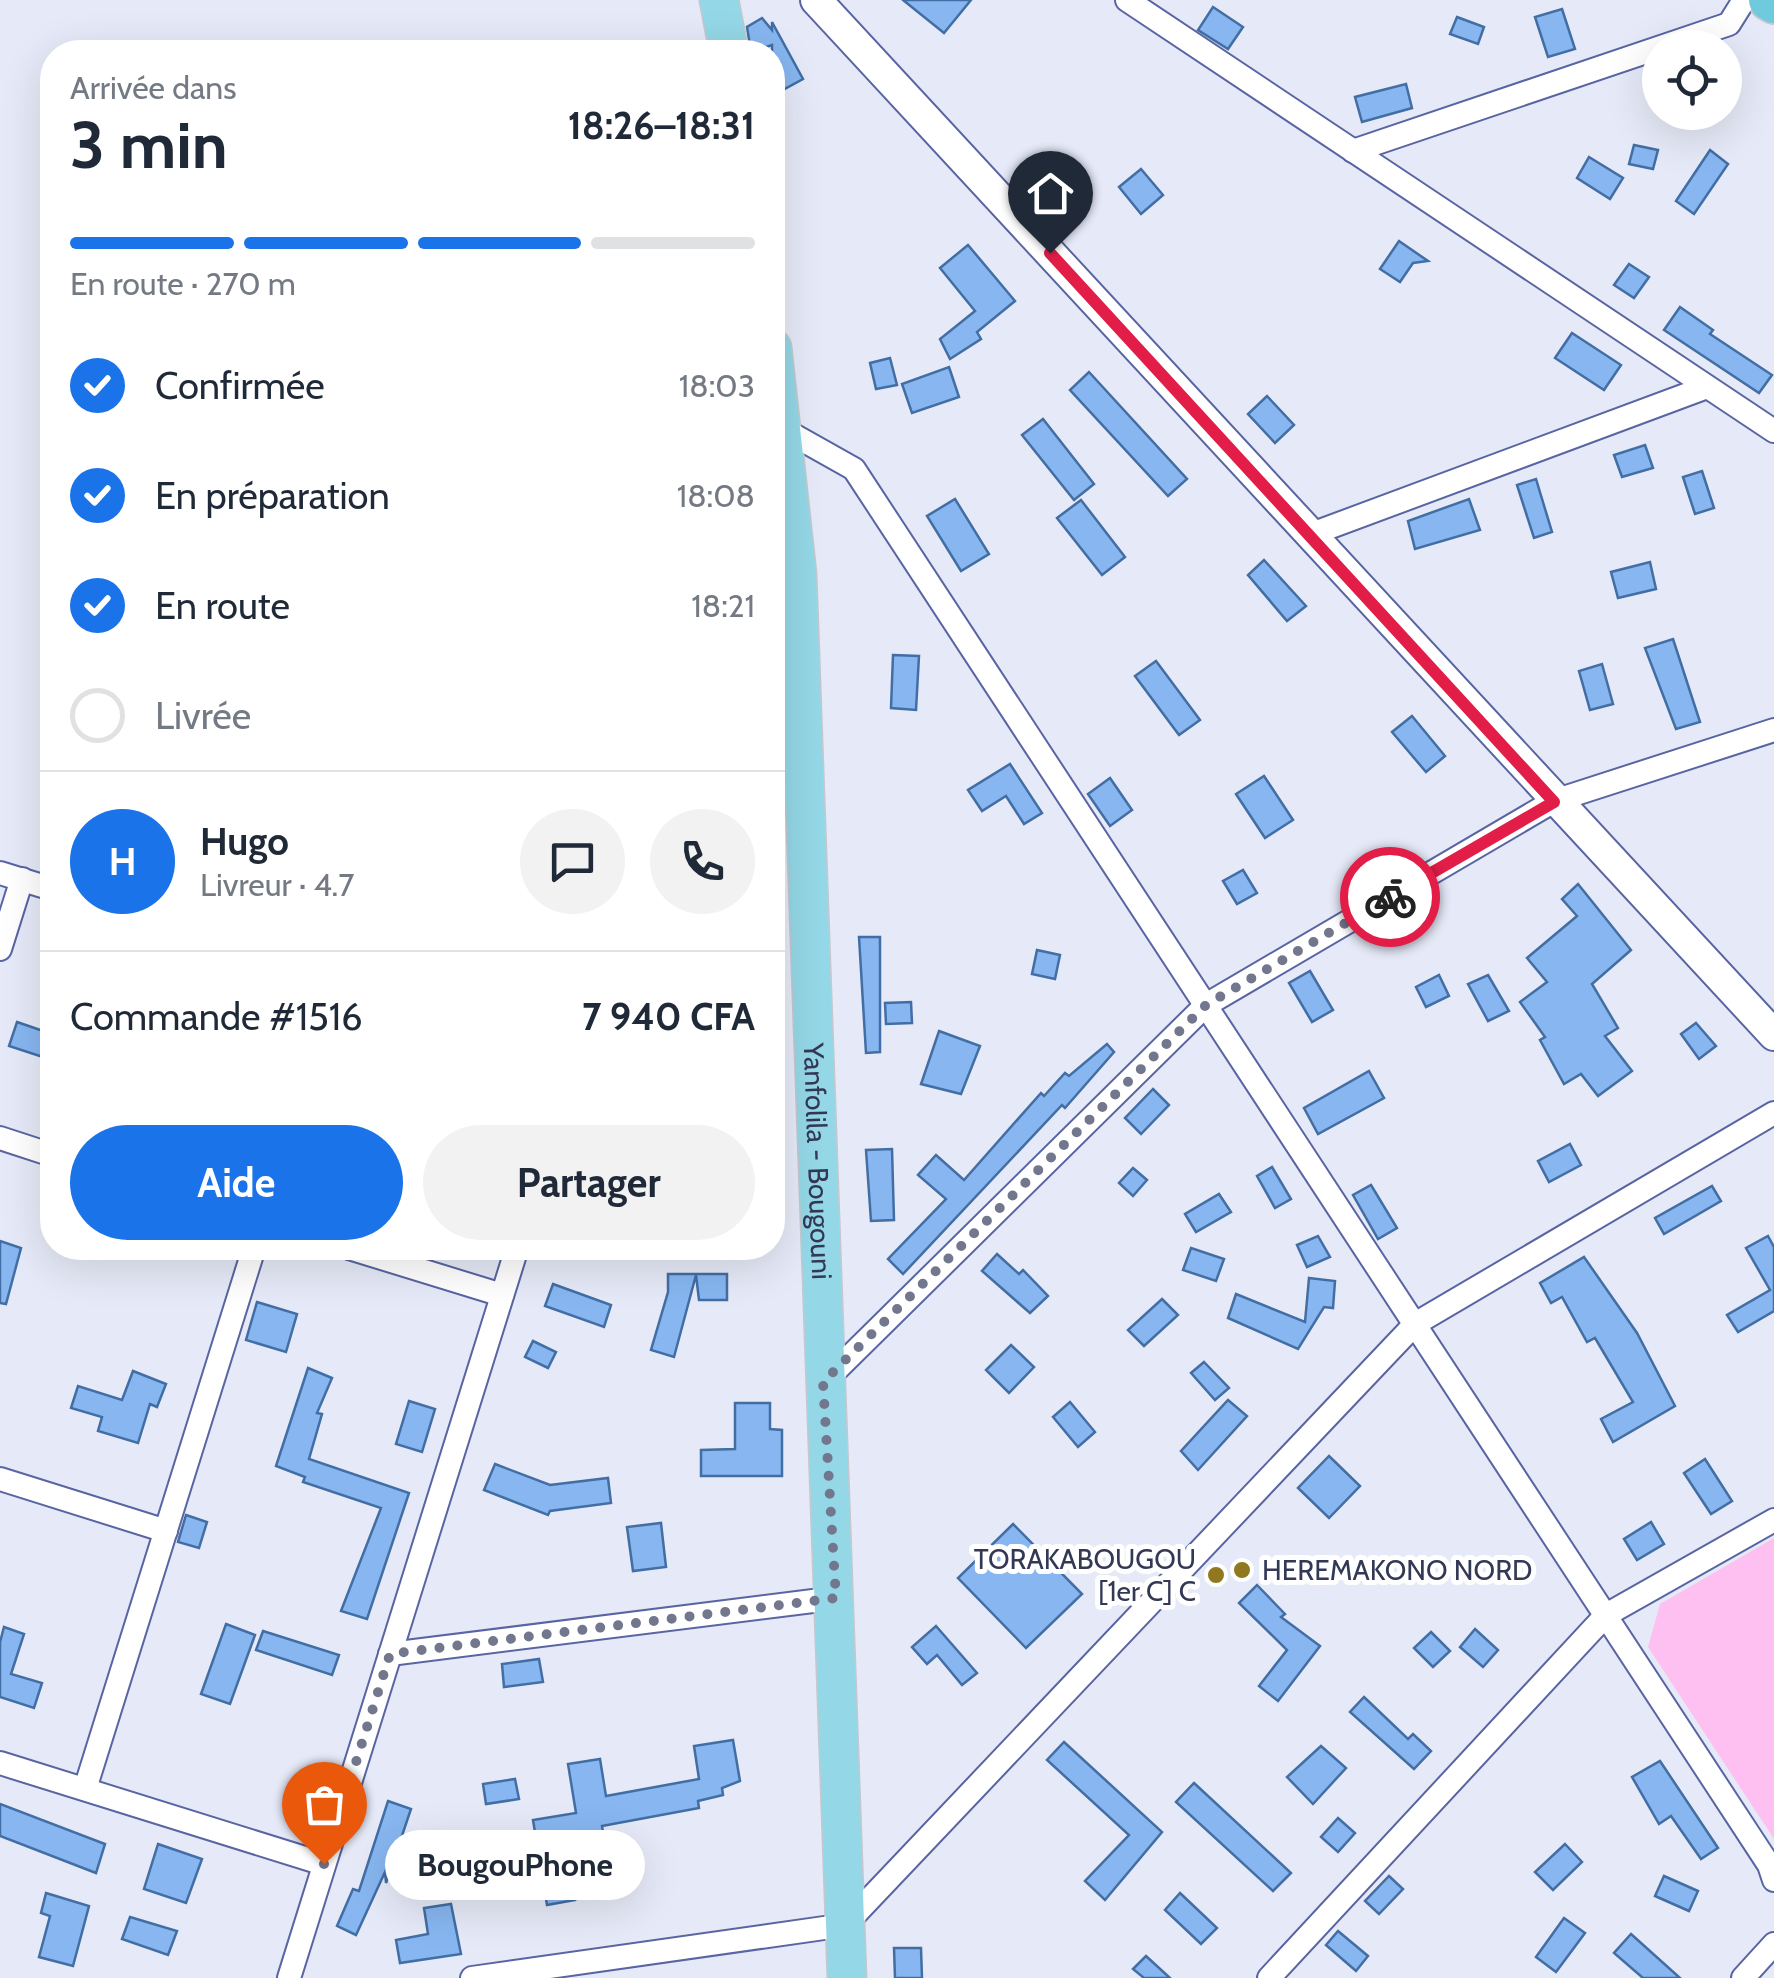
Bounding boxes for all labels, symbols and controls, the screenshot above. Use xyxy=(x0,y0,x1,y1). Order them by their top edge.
map controls xyxy=(1642,30,1742,130)
button: locate xyxy=(1642,30,1742,130)
text: Arrivée dans xyxy=(70,68,236,107)
text: 18:26–18:31 xyxy=(568,102,755,149)
text: 3 min xyxy=(70,105,228,184)
pin xyxy=(1008,151,1093,254)
icon: home xyxy=(1023,166,1078,221)
text: En route · 270 m xyxy=(70,264,296,303)
icon: check xyxy=(70,358,125,413)
text: Confirmée xyxy=(155,362,325,409)
text: 18:03 xyxy=(679,366,755,405)
icon: check xyxy=(70,468,125,523)
text: En préparation xyxy=(155,472,390,519)
text: 18:08 xyxy=(677,476,755,515)
icon: check xyxy=(70,578,125,633)
text: En route xyxy=(155,582,290,629)
text: 18:21 xyxy=(691,586,755,625)
text: Livrée xyxy=(155,692,251,739)
button: chat xyxy=(520,809,625,914)
button: phone xyxy=(650,809,755,914)
text: Hugo xyxy=(200,818,289,865)
text: H xyxy=(109,838,136,885)
courier xyxy=(1340,847,1440,947)
text: Livreur · 4.7 xyxy=(200,865,354,904)
icon: bike xyxy=(1363,870,1418,925)
text: Commande #1516 xyxy=(70,993,363,1040)
text: 7 940 CFA xyxy=(582,993,755,1040)
street label: Yanfolila - Bougouni xyxy=(797,1041,839,1280)
button: Aide xyxy=(70,1125,403,1240)
button: Partager xyxy=(423,1125,755,1240)
place label: TORAKABOUGOU [1er C] C xyxy=(974,1542,1196,1608)
place label: HEREMAKONO NORD xyxy=(1262,1553,1532,1587)
marker: HEREMAKONO NORD xyxy=(1231,1559,1253,1581)
marker: TORAKABOUGOU [1er C] C xyxy=(1205,1564,1227,1586)
pin xyxy=(282,1762,367,1865)
icon: bag xyxy=(297,1777,352,1832)
callout: BougouPhone xyxy=(384,1829,644,1899)
text: BougouPhone xyxy=(417,1845,613,1884)

